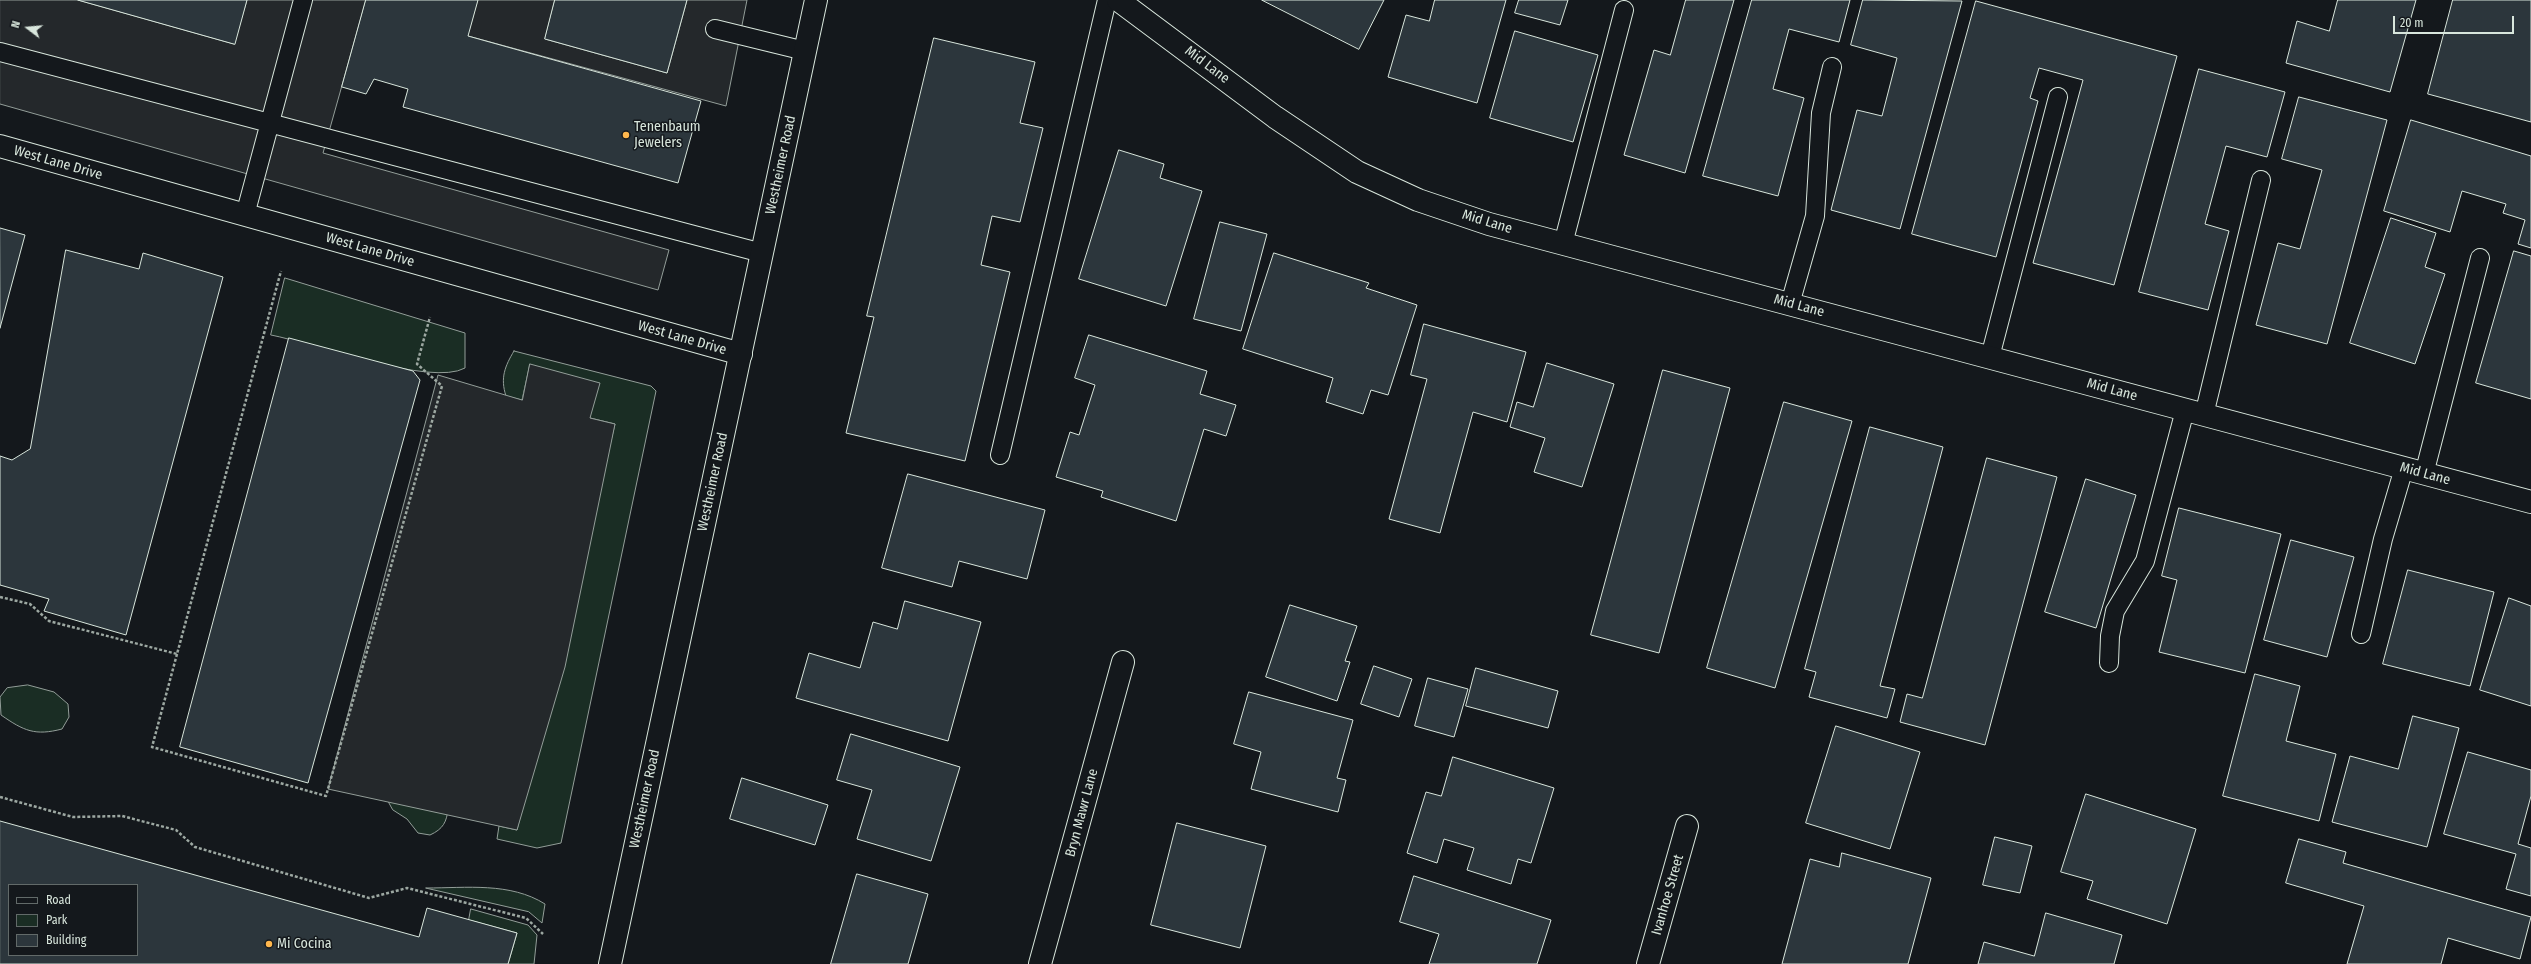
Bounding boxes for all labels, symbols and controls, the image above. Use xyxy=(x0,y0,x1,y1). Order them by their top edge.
north arrow xyxy=(8,8,48,48)
scale bar xyxy=(2395,8,2516,34)
text: 20 m xyxy=(2400,16,2424,30)
text: N xyxy=(9,20,23,30)
street label: Mid Lane xyxy=(1181,43,1233,87)
street label: Westheimer Road xyxy=(762,114,800,216)
place label: Tenenbaum Jewelers xyxy=(634,119,701,152)
marker: Tenenbaum Jewelers xyxy=(621,130,631,140)
street label: West Lane Drive xyxy=(12,142,104,184)
street label: Mid Lane xyxy=(1460,206,1514,238)
street label: West Lane Drive xyxy=(324,229,416,271)
street label: Mid Lane xyxy=(1772,291,1826,321)
street label: West Lane Drive xyxy=(636,317,728,359)
street label: Mid Lane xyxy=(2085,375,2139,405)
street label: Westheimer Road xyxy=(694,431,732,533)
street label: Mid Lane xyxy=(2398,459,2452,489)
street label: Westheimer Road xyxy=(626,748,664,850)
street label: Bryn Mawr Lane xyxy=(1062,767,1102,859)
street label: Ivanhoe Street xyxy=(1648,853,1688,937)
legend xyxy=(8,884,138,956)
text: Road xyxy=(46,893,71,907)
text: Park xyxy=(46,913,67,927)
text: Building xyxy=(46,933,86,947)
place label: Mi Cocina xyxy=(277,936,332,952)
marker: Mi Cocina xyxy=(264,939,274,949)

